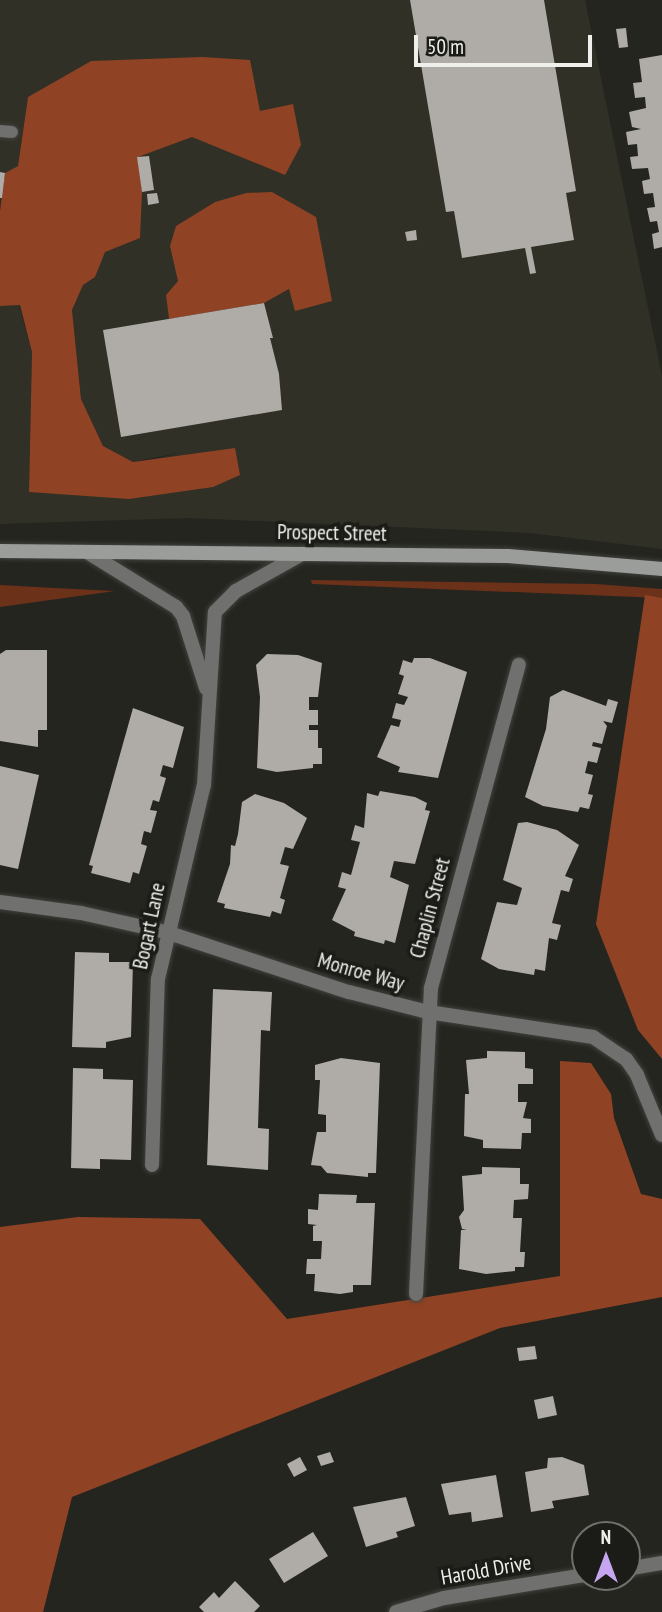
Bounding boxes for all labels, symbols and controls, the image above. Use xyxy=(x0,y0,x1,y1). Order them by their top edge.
scale bar xyxy=(417,21,596,65)
text: 50 m xyxy=(427,33,464,60)
street label: Prospect Street xyxy=(277,519,387,547)
street label: Chaplin Street xyxy=(405,855,455,961)
street label: Bogart Lane xyxy=(128,881,170,971)
street label: Monroe Way xyxy=(315,948,407,996)
north arrow xyxy=(571,1521,641,1591)
text: N xyxy=(601,1525,611,1549)
street label: Harold Drive xyxy=(439,1550,533,1590)

